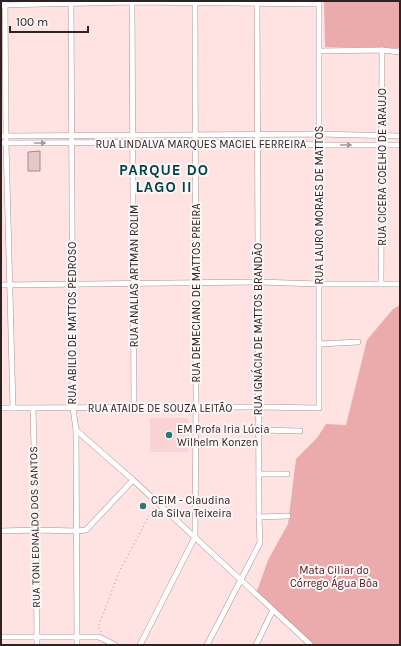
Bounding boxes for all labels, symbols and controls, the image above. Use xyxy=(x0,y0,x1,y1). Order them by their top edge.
scale bar xyxy=(10,8,88,34)
text: 100 m xyxy=(16,15,48,29)
street label: RUA CICERA COELHO DE ARAUJO xyxy=(376,88,389,246)
street label: RUA LAURO MORAES DE MATTOS xyxy=(313,126,326,284)
street label: RUA LINDALVA MARQUES MACIEL FERREIRA xyxy=(96,138,307,151)
one-way arrow xyxy=(34,140,46,147)
one-way arrow xyxy=(340,142,353,148)
district label: PARQUE DO LAGO II xyxy=(119,161,209,196)
street label: RUA DEMECIANO DE MATTOS PREIRA xyxy=(190,203,203,382)
street label: RUA ANALIAS ARTMAN ROLIM xyxy=(128,205,141,347)
street label: RUA ABILIO DE MATTOS PEDROSO xyxy=(66,242,79,404)
street label: RUA IGNÁCIA DE MATTOS BRANDÃO xyxy=(250,243,265,415)
street label: RUA ATAIDE DE SOUZA LEITÃO xyxy=(88,402,232,415)
place label: EM Profª Iria Lúcia Wilhelm Konzen xyxy=(177,423,269,449)
marker: EM Profª Iria Lúcia Wilhelm Konzen xyxy=(164,430,174,440)
street label: RUA TONI EDNALDO DOS SANTOS xyxy=(27,446,43,608)
place label: CEIM - Claudina da Silva Teixeira xyxy=(151,494,232,520)
marker: CEIM - Claudina da Silva Teixeira xyxy=(138,501,148,511)
park label: Mata Ciliar do Córrego Água Bôa xyxy=(290,564,378,590)

